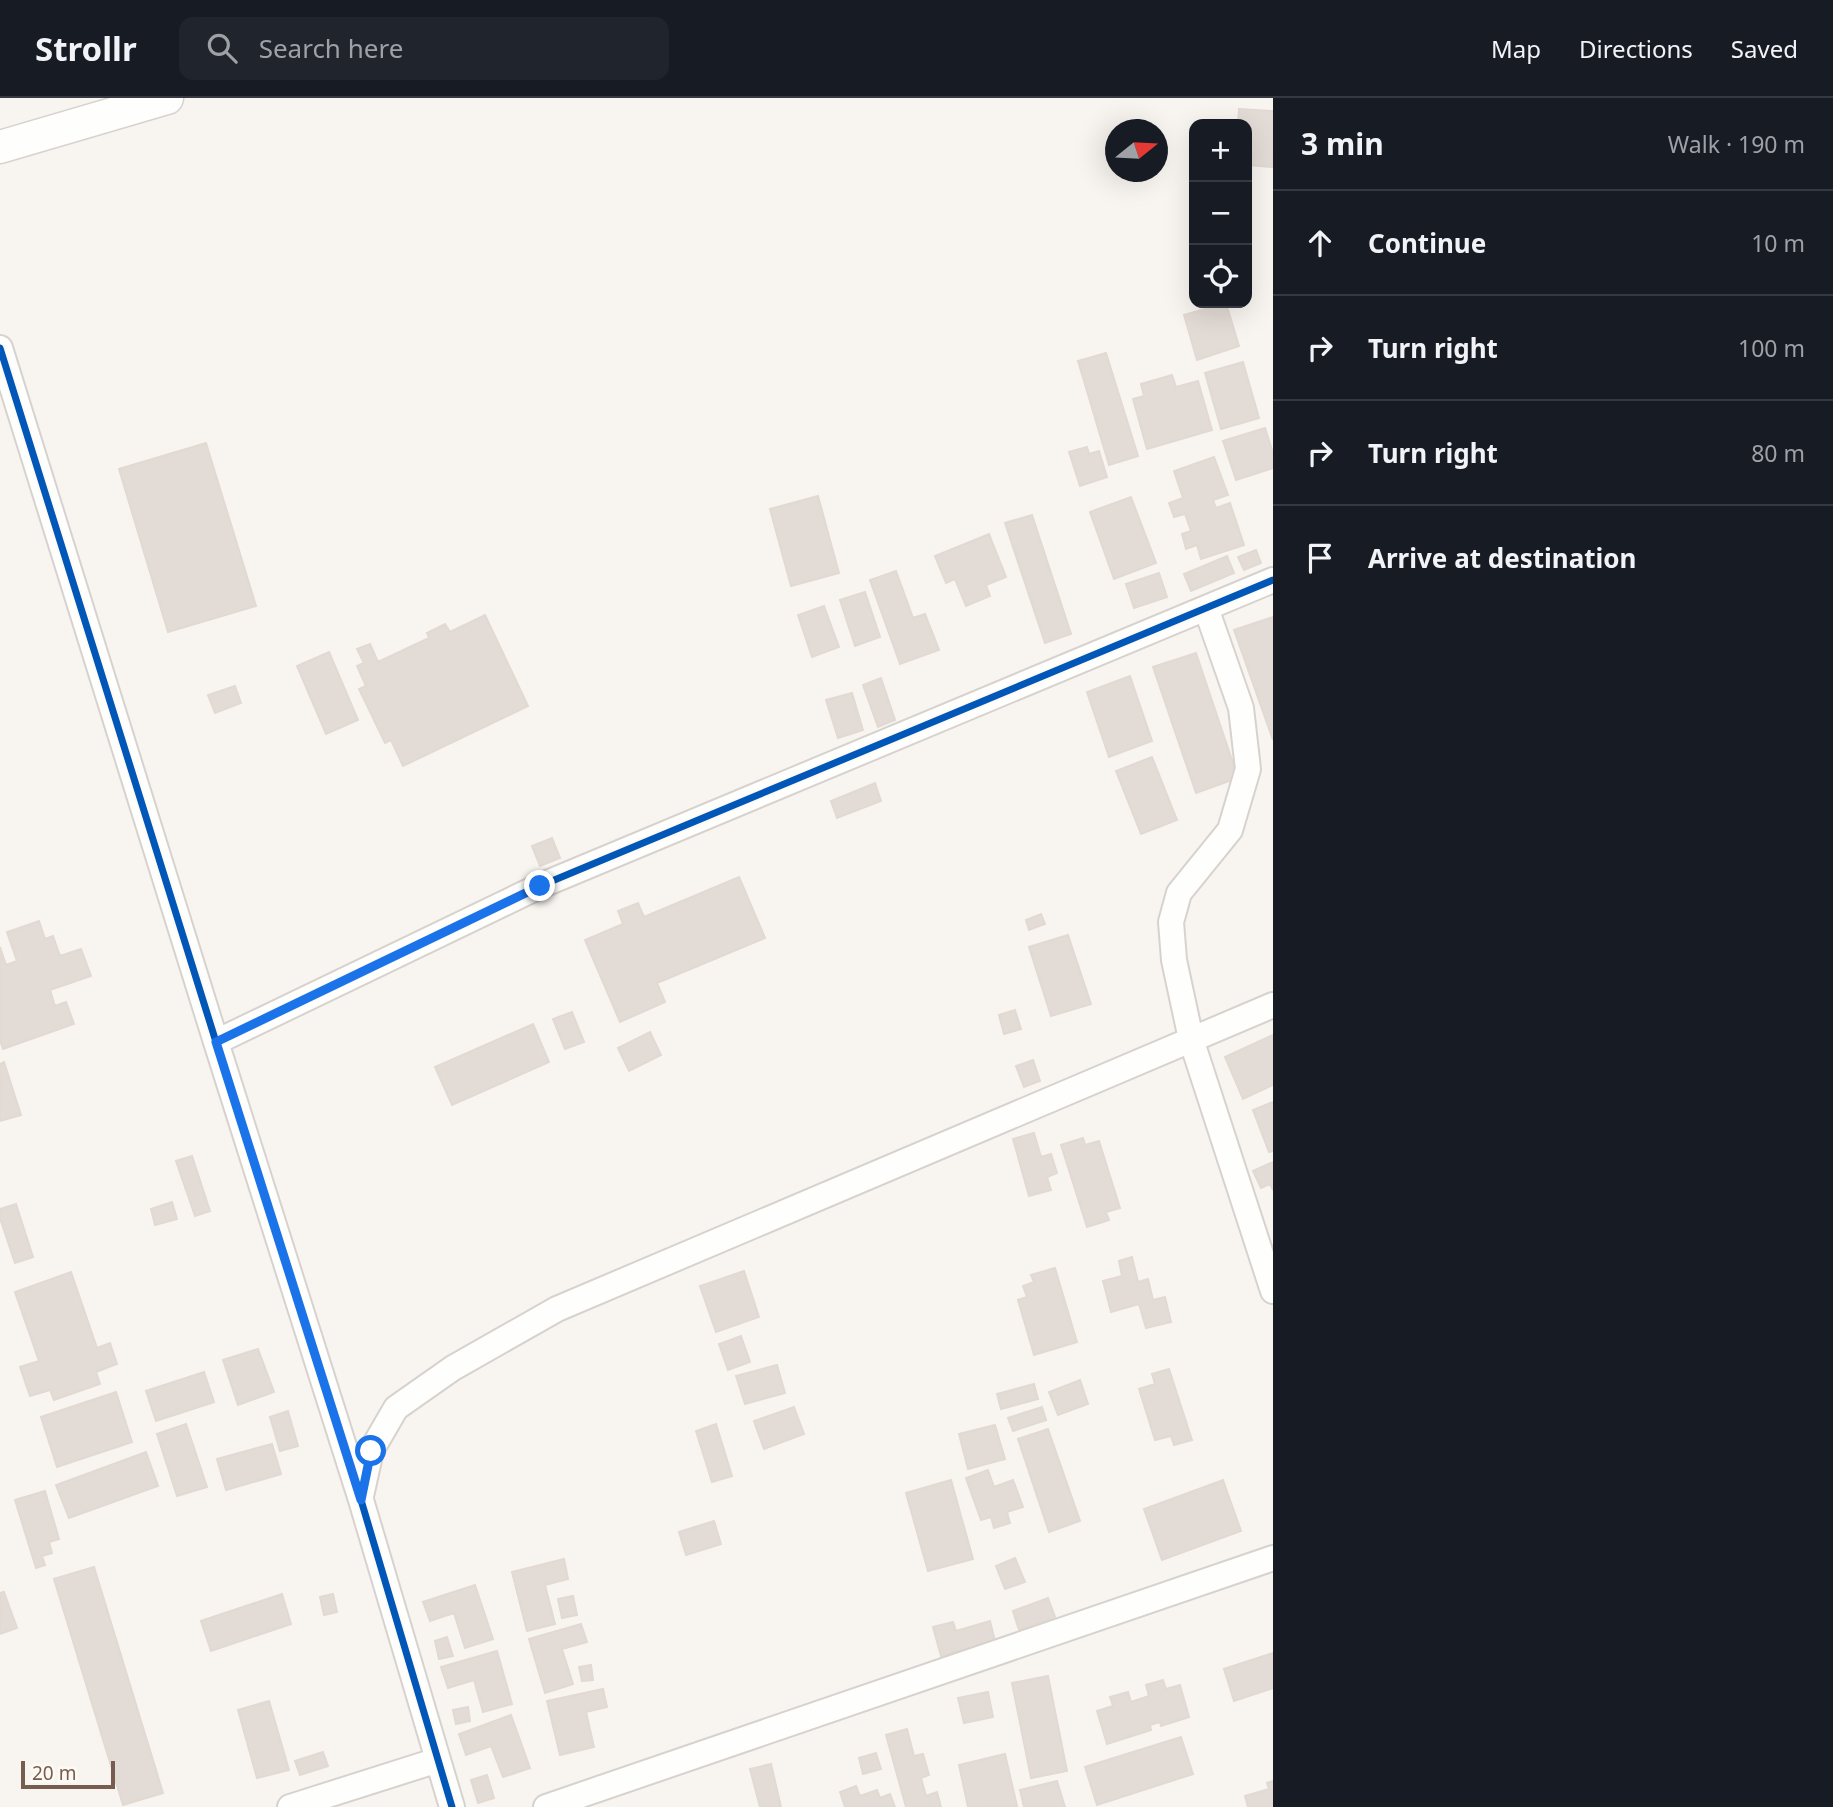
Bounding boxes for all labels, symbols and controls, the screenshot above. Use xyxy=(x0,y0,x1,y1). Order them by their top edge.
search box xyxy=(179,17,669,80)
text: Strollr xyxy=(35,26,137,71)
icon: search xyxy=(203,29,241,67)
text: Search here xyxy=(259,30,403,66)
text: Map xyxy=(1491,32,1541,65)
text: Directions xyxy=(1579,32,1693,65)
text: Saved xyxy=(1731,32,1798,65)
north arrow xyxy=(1105,119,1168,182)
map controls xyxy=(1189,119,1252,308)
button: + xyxy=(1189,119,1252,182)
text: 3 min xyxy=(1301,123,1384,164)
text: Walk · 190 m xyxy=(1668,128,1805,160)
button: − xyxy=(1189,182,1252,245)
icon: ahead xyxy=(1301,224,1339,262)
text: Continue xyxy=(1368,225,1486,261)
text: 10 m xyxy=(1751,227,1805,259)
button: locate xyxy=(1189,245,1252,308)
icon: right xyxy=(1301,329,1339,367)
text: Turn right xyxy=(1368,330,1498,366)
text: 100 m xyxy=(1738,332,1805,364)
icon: right xyxy=(1301,434,1339,472)
text: Turn right xyxy=(1368,435,1498,471)
text: 80 m xyxy=(1751,437,1805,469)
icon: arrive xyxy=(1301,539,1339,577)
text: Arrive at destination xyxy=(1368,540,1637,576)
route end xyxy=(524,870,555,901)
route start xyxy=(355,1435,386,1466)
scale bar xyxy=(21,1758,116,1790)
text: 20 m xyxy=(32,1760,76,1786)

